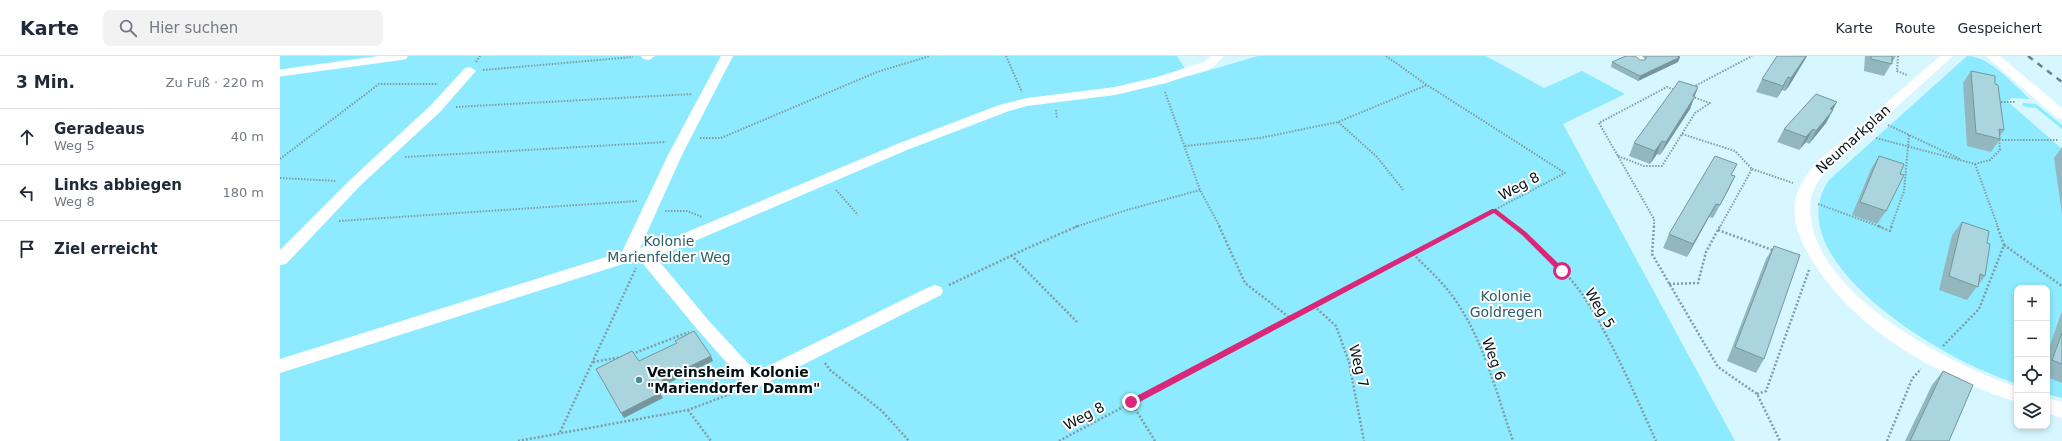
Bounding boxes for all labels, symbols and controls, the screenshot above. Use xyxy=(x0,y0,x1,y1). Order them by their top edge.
search box xyxy=(103,10,383,46)
text: Karte xyxy=(20,17,79,39)
icon: search xyxy=(117,17,139,39)
text: Hier suchen xyxy=(149,19,238,37)
text: Karte xyxy=(1835,20,1873,36)
text: Route xyxy=(1895,20,1935,36)
text: Gespeichert xyxy=(1957,20,2042,36)
text: 3 Min. xyxy=(16,72,75,92)
text: Zu Fuß · 220 m xyxy=(166,75,264,90)
street label: Neumarkplan xyxy=(1813,102,1893,176)
text: Geradeaus xyxy=(54,120,145,138)
icon: ahead xyxy=(16,126,38,148)
text: 40 m xyxy=(231,129,264,144)
text: Weg 5 xyxy=(54,138,95,153)
street label: Weg 8 xyxy=(1496,169,1542,203)
text: Links abbiegen xyxy=(54,176,182,194)
icon: left xyxy=(16,182,38,204)
text: 180 m xyxy=(222,185,264,200)
text: Weg 8 xyxy=(54,194,95,209)
park label: Kolonie Marienfelder Weg xyxy=(607,233,731,265)
icon: arrive xyxy=(16,238,38,260)
text: Ziel erreicht xyxy=(54,240,158,258)
route start xyxy=(1553,262,1571,280)
street label: Weg 5 xyxy=(1582,285,1618,331)
map controls xyxy=(2014,285,2050,429)
button: + xyxy=(2014,285,2050,321)
park label: Kolonie Goldregen xyxy=(1470,288,1542,320)
button: − xyxy=(2014,321,2050,357)
street label: Weg 6 xyxy=(1479,336,1509,382)
street label: Weg 7 xyxy=(1346,343,1372,389)
button: locate xyxy=(2014,357,2050,393)
place label: Vereinsheim Kolonie "Mariendorfer Damm" xyxy=(647,364,820,396)
marker: Vereinsheim Kolonie "Mariendorfer Damm" xyxy=(634,375,644,385)
route end xyxy=(1122,393,1140,411)
button: layers xyxy=(2014,393,2050,429)
street label: Weg 8 xyxy=(1061,399,1107,433)

